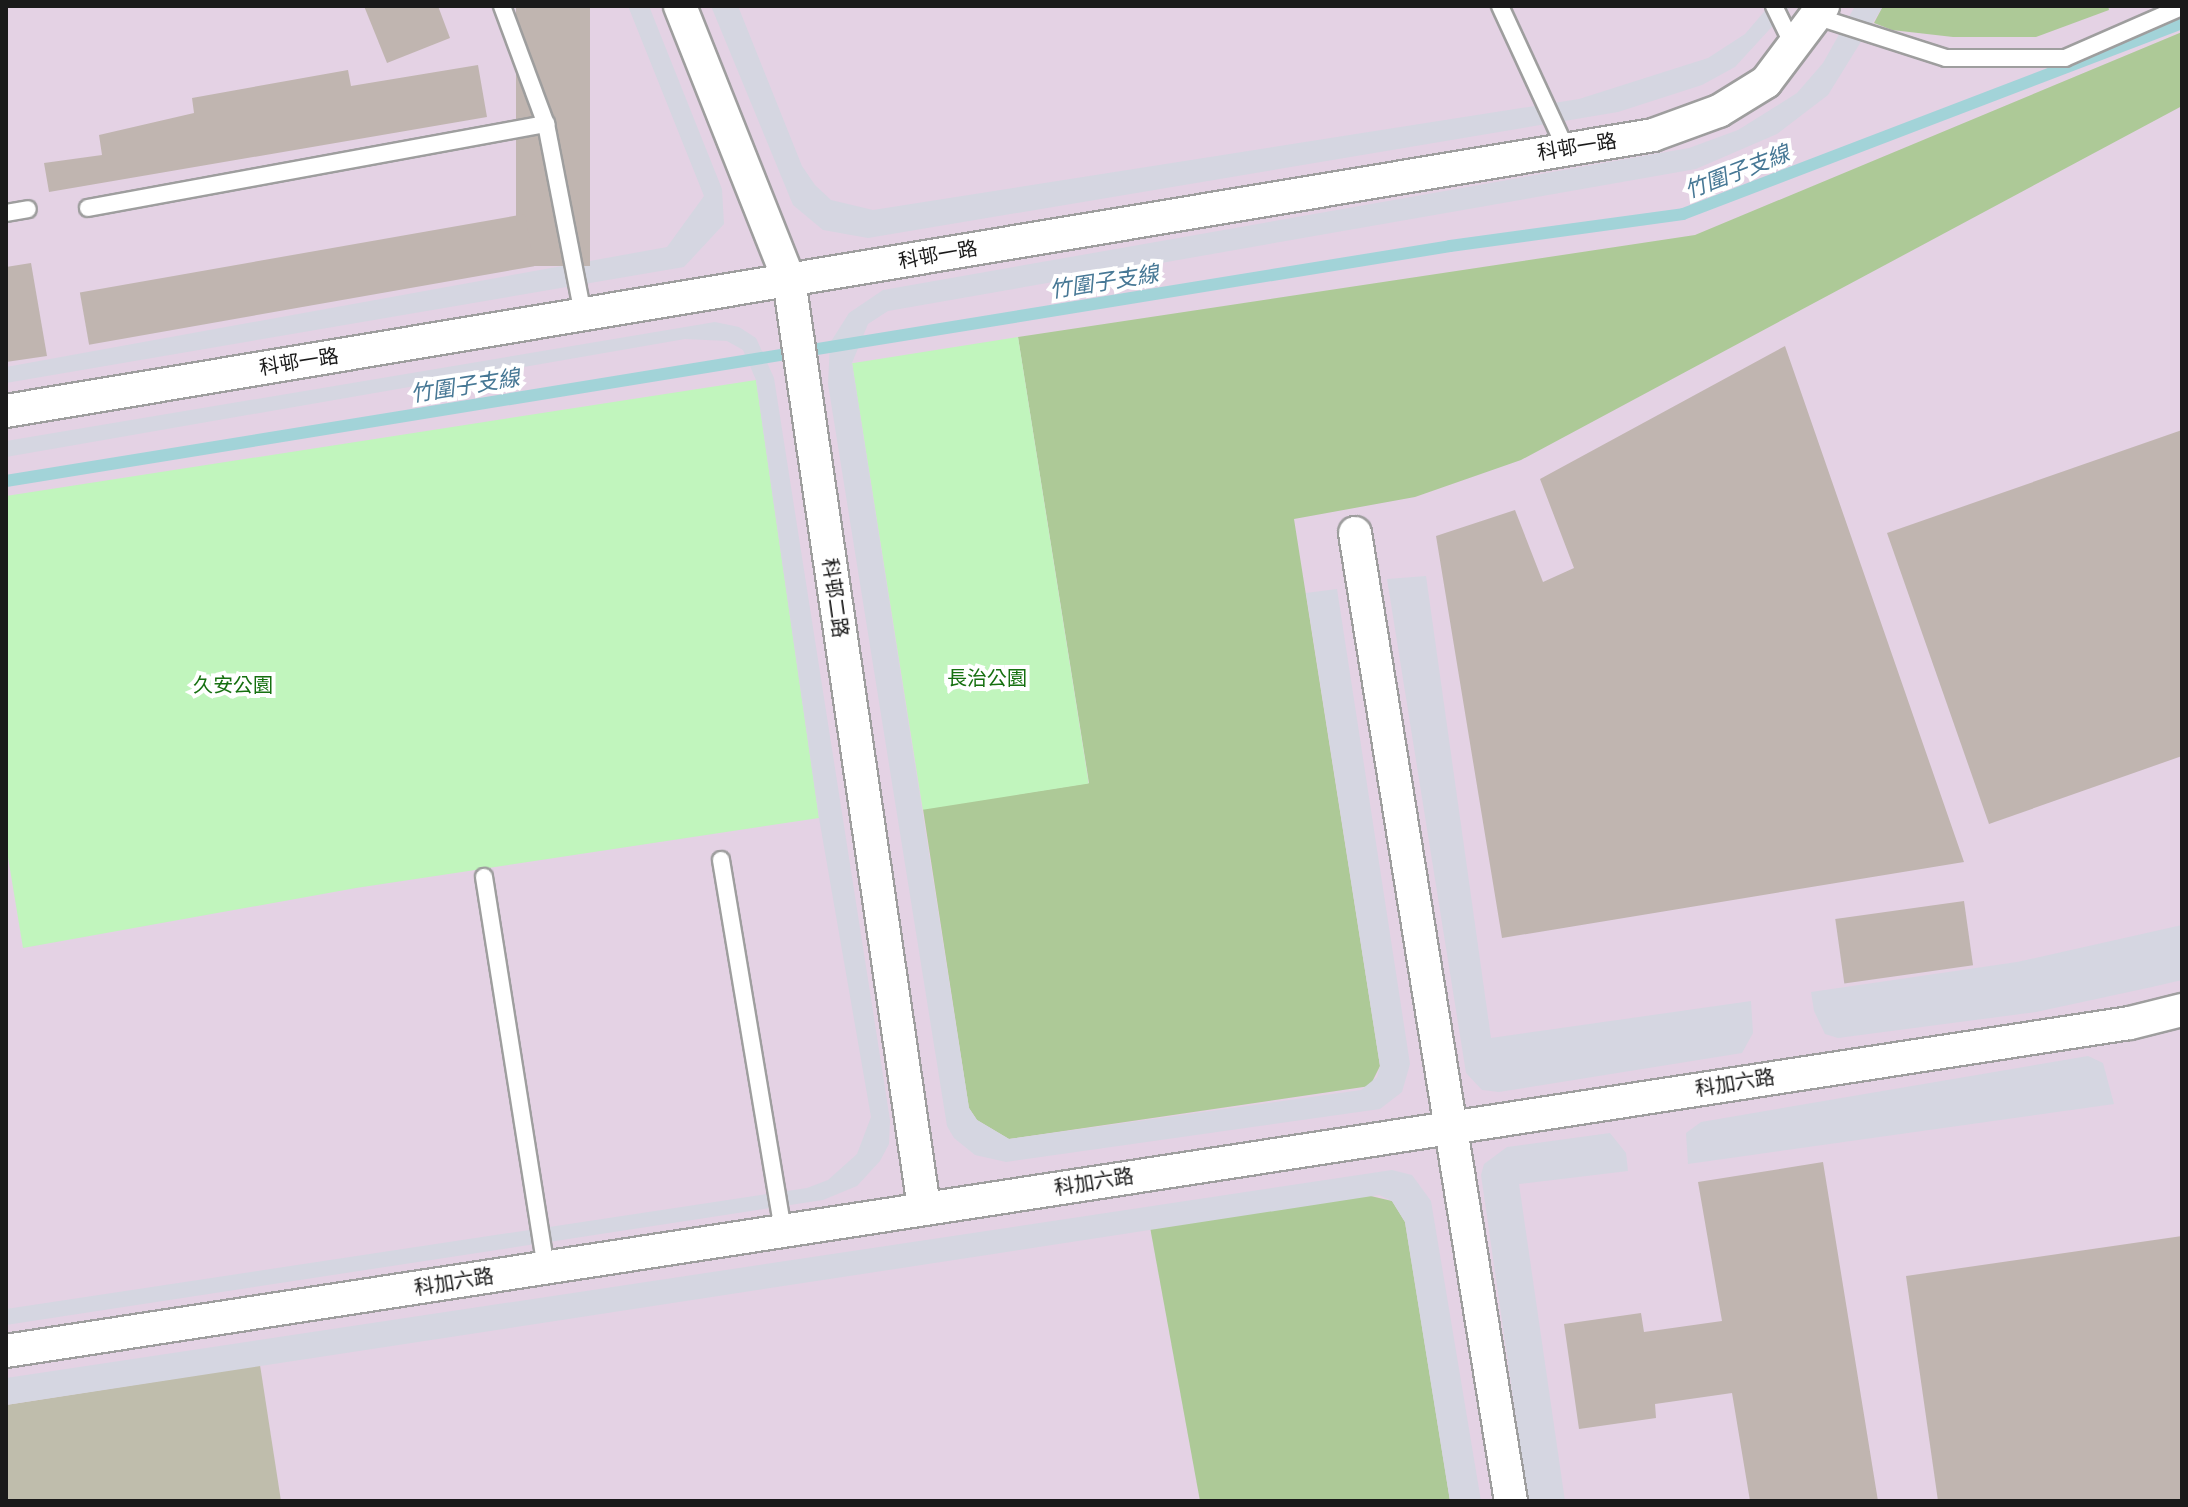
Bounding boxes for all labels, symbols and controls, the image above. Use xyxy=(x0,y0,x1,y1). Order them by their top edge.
street label: 科邨一路 xyxy=(1536,129,1618,165)
water label: 竹圍子支線 xyxy=(1681,140,1793,204)
street label: 科邨一路 xyxy=(897,236,979,274)
water label: 竹圍子支線 xyxy=(1048,260,1160,304)
street label: 科邨一路 xyxy=(258,344,340,380)
water label: 竹圍子支線 xyxy=(409,364,521,408)
street label: 科邨二路 xyxy=(818,557,852,639)
park label: 長治公園 xyxy=(947,666,1027,690)
park label: 久安公園 xyxy=(193,673,273,697)
street label: 科加六路 xyxy=(1694,1065,1776,1101)
street label: 科加六路 xyxy=(1053,1164,1135,1200)
street label: 科加六路 xyxy=(413,1264,495,1300)

